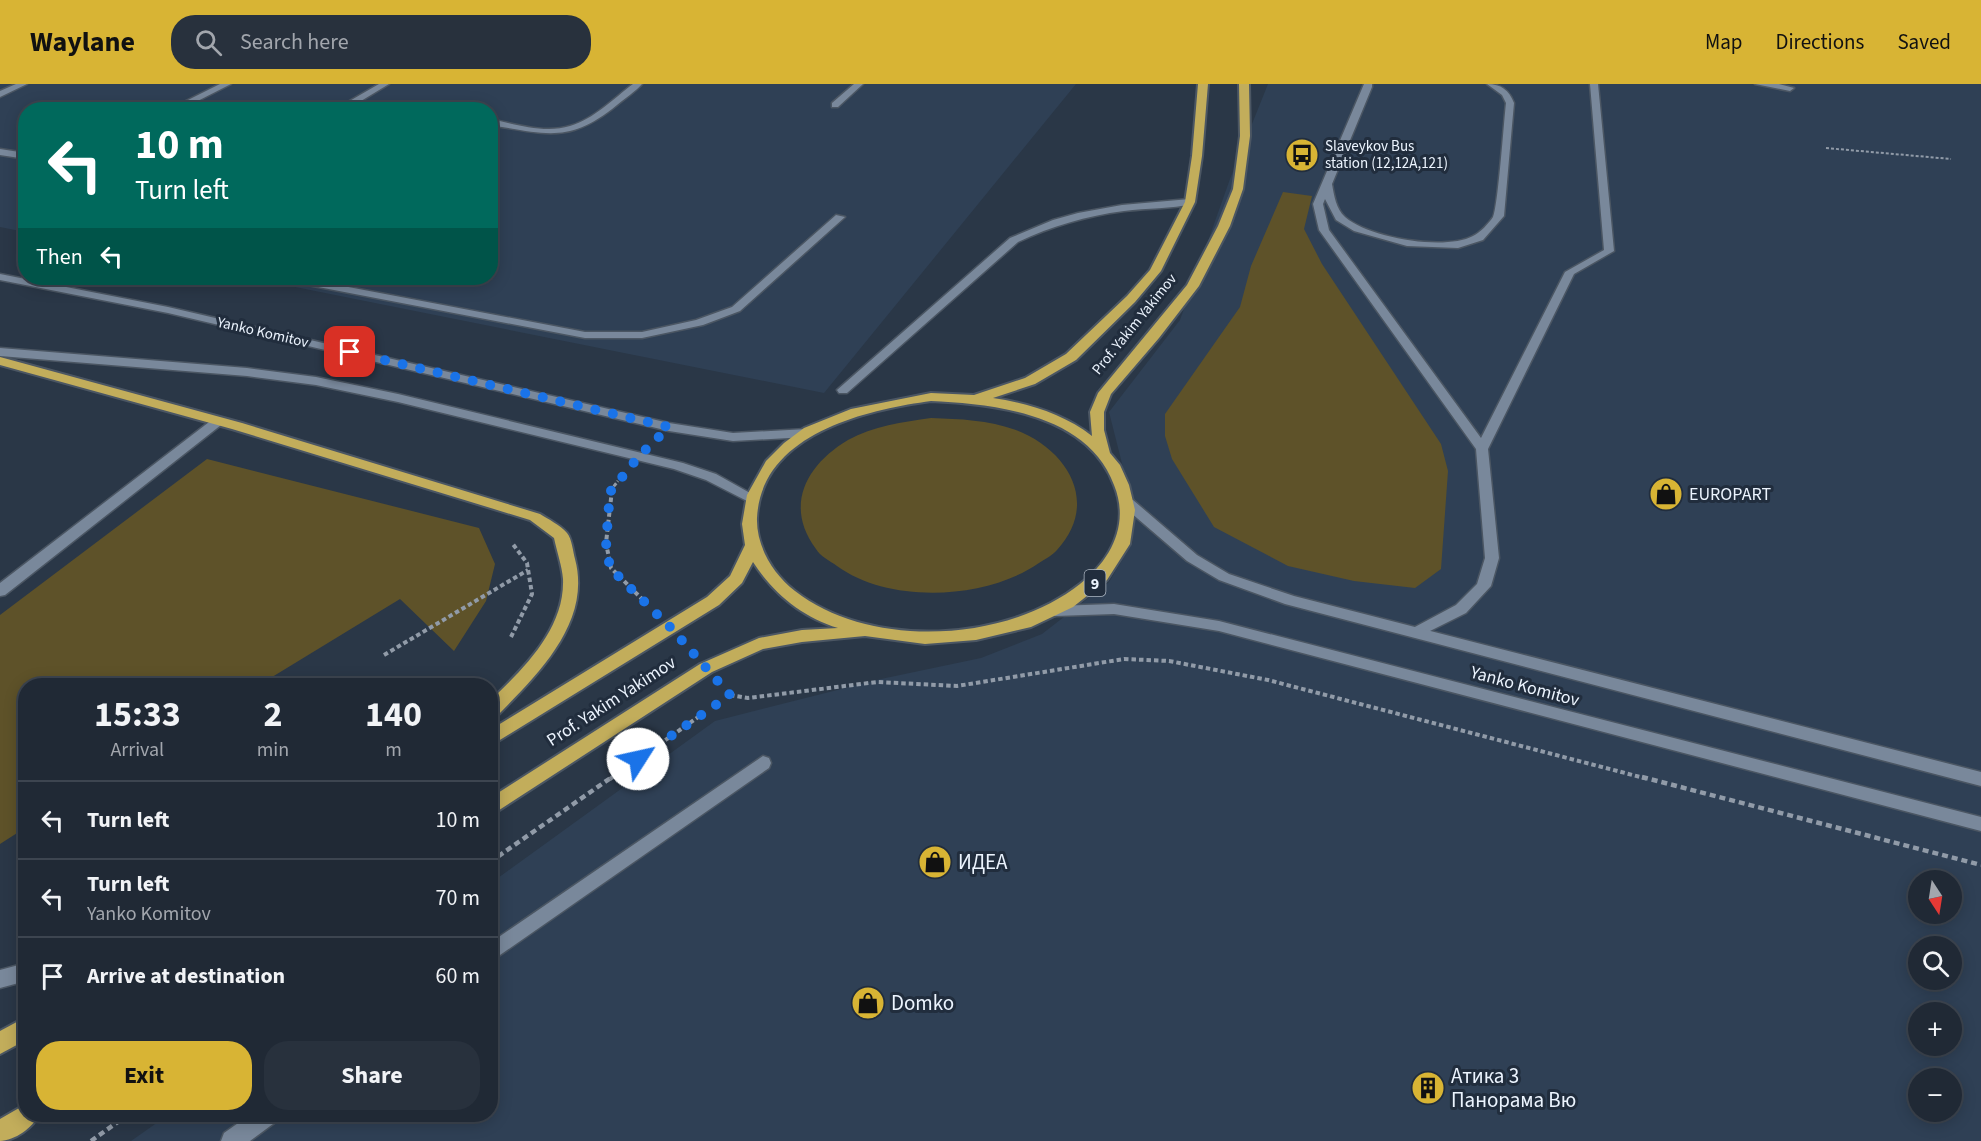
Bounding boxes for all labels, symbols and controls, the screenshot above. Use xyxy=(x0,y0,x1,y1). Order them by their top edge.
search box xyxy=(171,15,591,69)
text: Waylane xyxy=(30,22,135,62)
icon: search xyxy=(192,26,225,59)
text: Search here xyxy=(240,26,349,58)
text: Map xyxy=(1705,27,1743,57)
text: Directions xyxy=(1776,27,1864,57)
text: Saved xyxy=(1897,27,1951,57)
text: 10 m xyxy=(135,115,224,175)
icon: left xyxy=(36,126,114,204)
place label: Slaveykov Bus station (12,12A,121) xyxy=(1325,136,1448,174)
bus stop icon: Slaveykov Bus station (12,12A,121) xyxy=(1284,137,1320,173)
text: Turn left xyxy=(135,171,229,210)
icon: left xyxy=(95,240,128,273)
text: Then xyxy=(36,241,83,273)
street label: Prof. Yakim Yakimov xyxy=(1087,269,1182,379)
street label: Yanko Komitov xyxy=(214,312,311,353)
pin xyxy=(324,326,375,377)
icon: arrive xyxy=(333,335,366,368)
shop icon: EUROPART xyxy=(1648,476,1684,512)
place label: EUROPART xyxy=(1689,482,1771,507)
road number: 9 xyxy=(1084,570,1106,596)
street label: Prof. Yakim Yakimov xyxy=(542,650,681,753)
street label: Yanko Komitov xyxy=(1467,660,1583,713)
text: 15:33 xyxy=(94,689,181,740)
text: 2 xyxy=(263,689,282,740)
text: 140 xyxy=(365,689,422,740)
position arrow xyxy=(606,727,670,791)
text: Arrival xyxy=(110,736,164,764)
text: min xyxy=(257,736,289,764)
text: m xyxy=(385,736,402,764)
icon: left xyxy=(36,804,69,837)
text: Turn left xyxy=(87,804,169,836)
text: 10 m xyxy=(435,804,480,836)
shop icon: ИДЕА xyxy=(917,844,953,880)
place label: ИДЕА xyxy=(958,847,1008,877)
text: Turn left xyxy=(87,868,169,900)
north arrow xyxy=(1908,870,1962,924)
map controls xyxy=(1908,870,1962,1122)
icon: left xyxy=(36,882,69,915)
text: 70 m xyxy=(435,882,480,914)
text: Yanko Komitov xyxy=(87,900,211,928)
button: search xyxy=(1908,936,1962,990)
icon: arrive xyxy=(36,960,69,993)
text: Arrive at destination xyxy=(87,960,285,992)
text: 60 m xyxy=(435,960,480,992)
shop icon: Domko xyxy=(850,985,886,1021)
place label: Domko xyxy=(891,988,954,1018)
button: + xyxy=(1908,1002,1962,1056)
button: Exit xyxy=(36,1041,252,1110)
button: Share xyxy=(264,1041,480,1110)
place label: Атика 3 Панорама Вю xyxy=(1451,1061,1576,1115)
button: − xyxy=(1908,1068,1962,1122)
building icon: Атика 3 Панорама Вю xyxy=(1410,1070,1446,1106)

